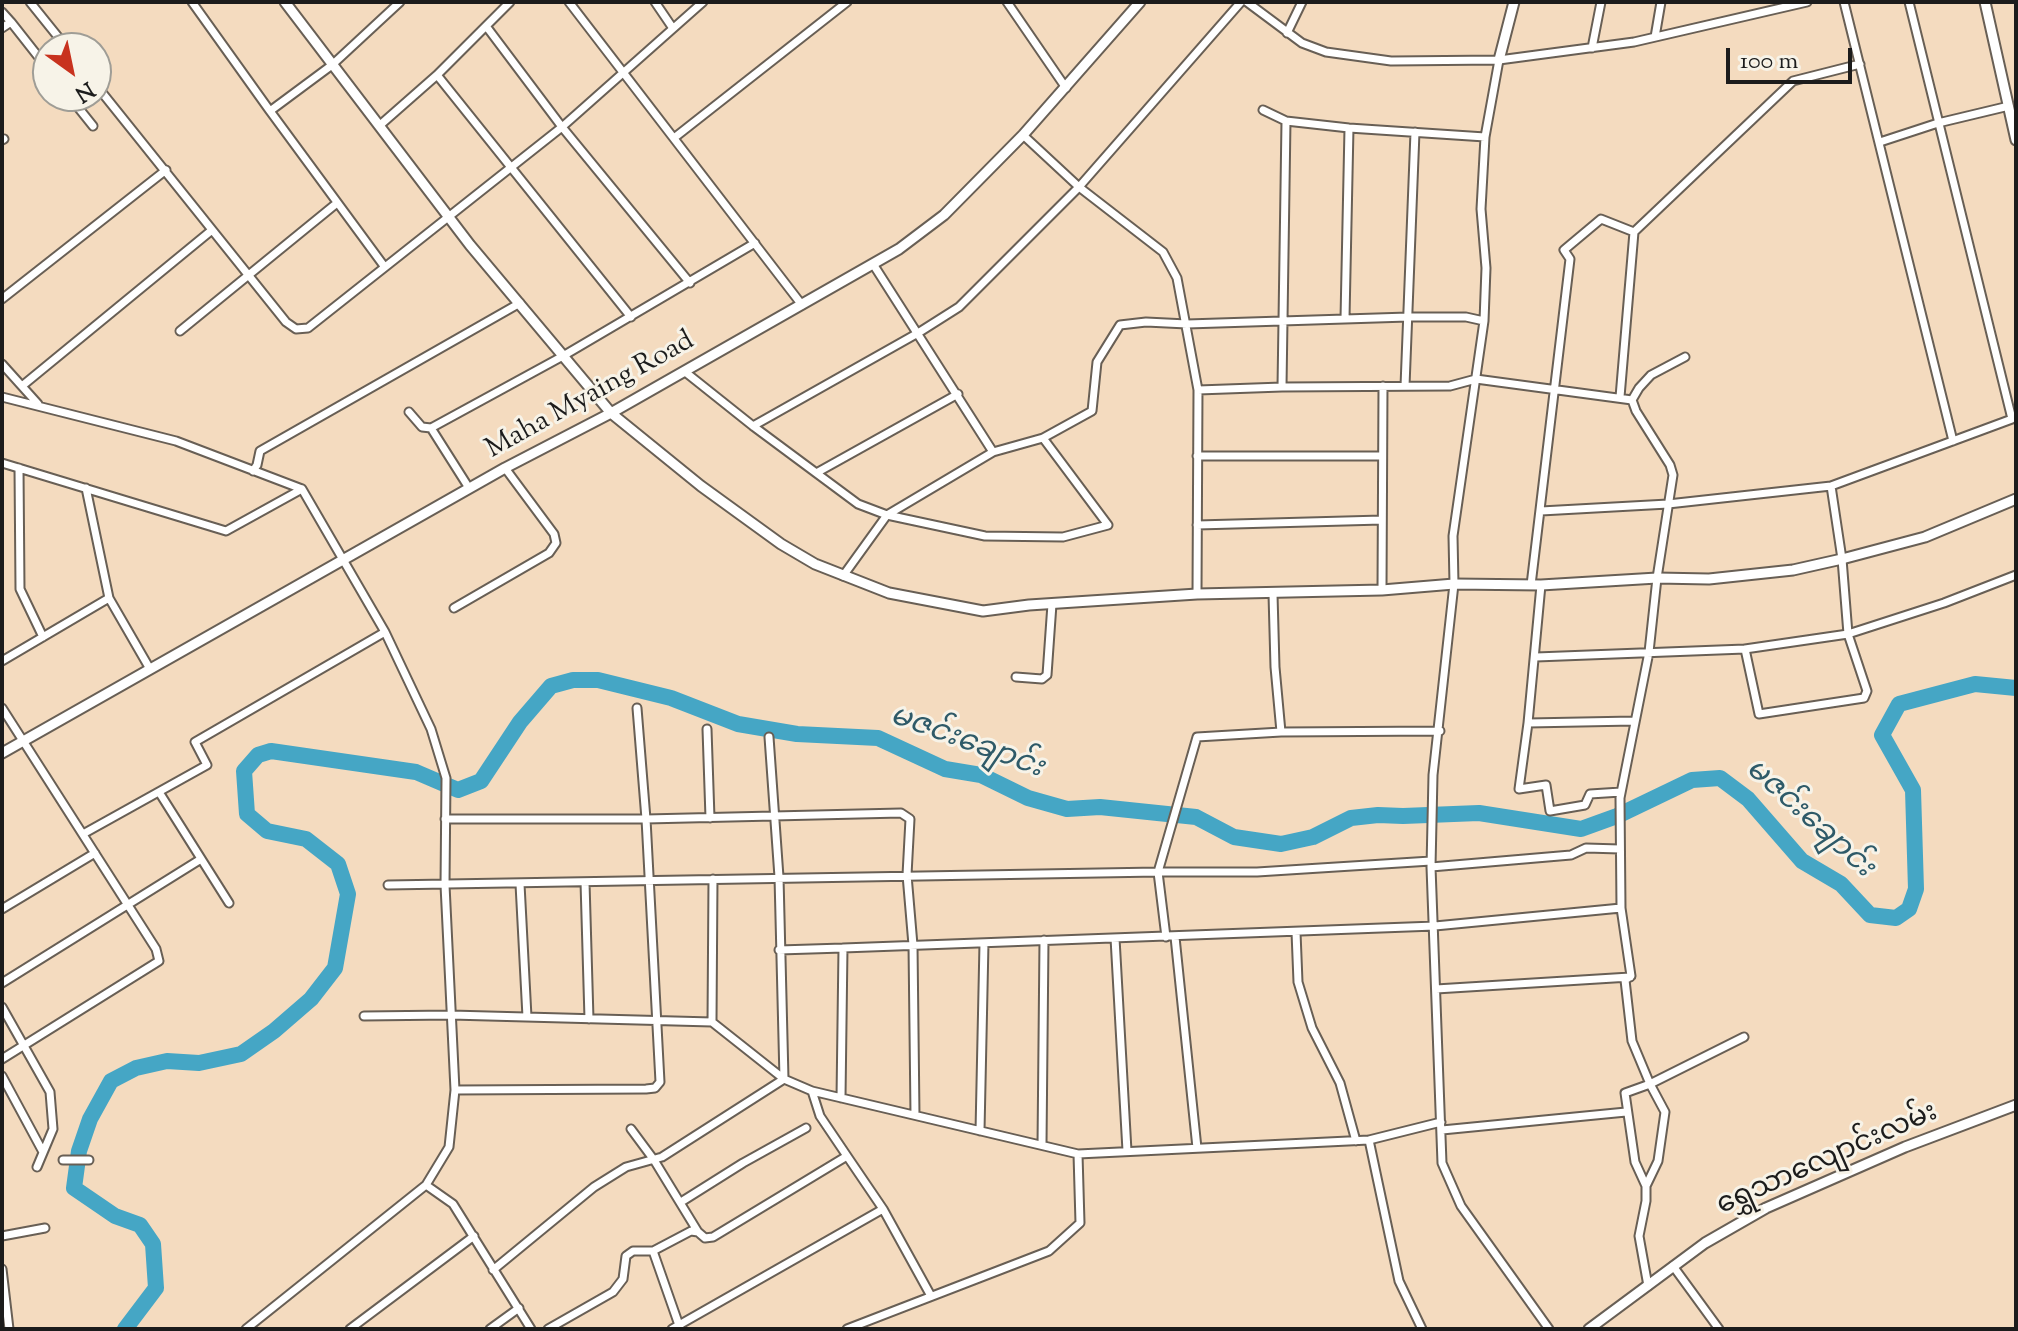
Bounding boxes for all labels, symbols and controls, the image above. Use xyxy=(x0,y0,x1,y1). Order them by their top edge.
north arrow xyxy=(32,32,112,112)
scale bar xyxy=(1730,32,1856,82)
text: 100 m xyxy=(1740,45,1798,79)
text: N xyxy=(68,72,100,109)
street label: Maha Myaing Road xyxy=(481,326,701,468)
water label: မဇင်းချောင်း xyxy=(884,700,1048,788)
water label: မဇင်းချောင်း xyxy=(1736,753,1880,887)
street label: ရွှေသာလျောင်းလမ်း xyxy=(1713,1097,1943,1225)

